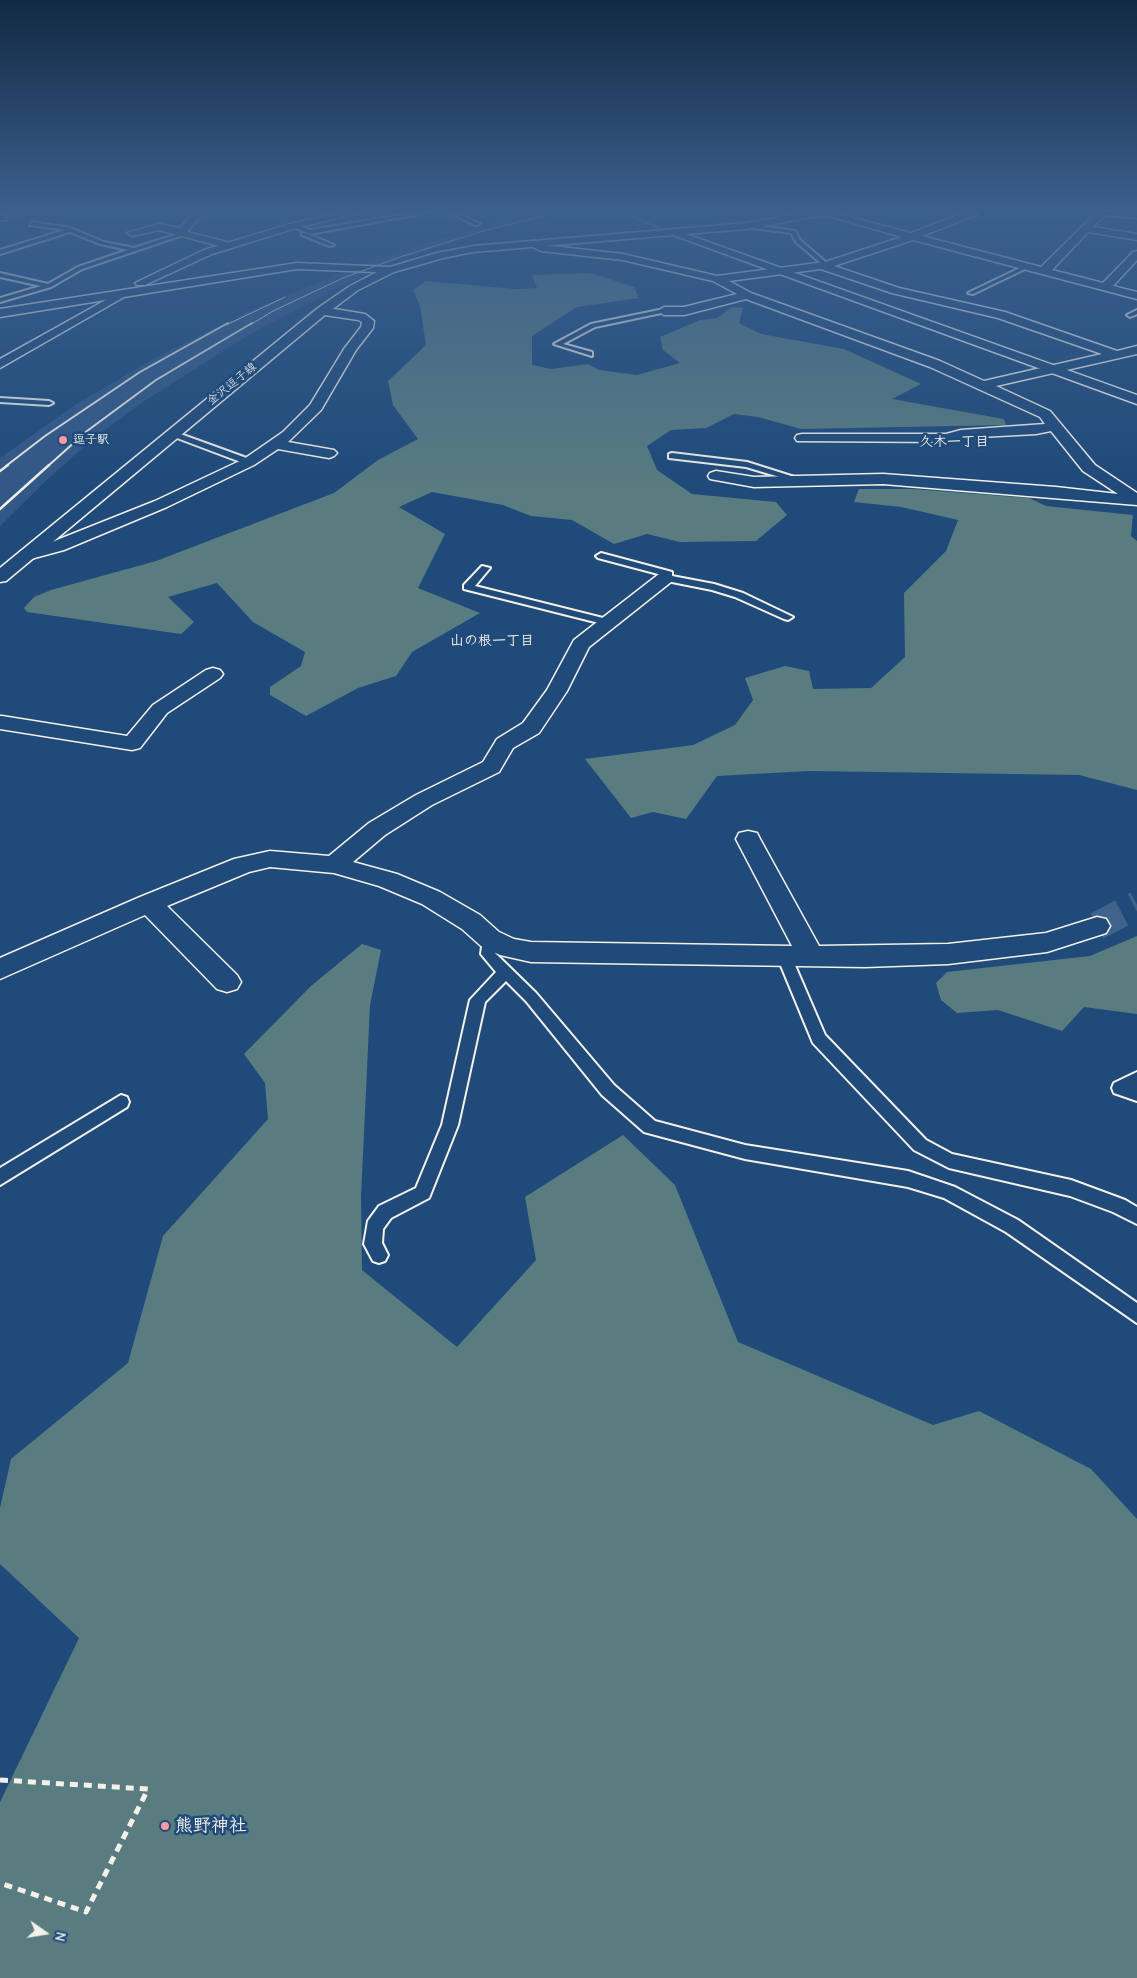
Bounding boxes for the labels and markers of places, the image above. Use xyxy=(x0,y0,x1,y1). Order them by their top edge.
place label: 逗子駅 xyxy=(73,433,109,447)
marker: 逗子駅 xyxy=(57,434,69,446)
place label: 熊野神社 xyxy=(175,1815,247,1837)
marker: 熊野神社 xyxy=(159,1820,171,1832)

